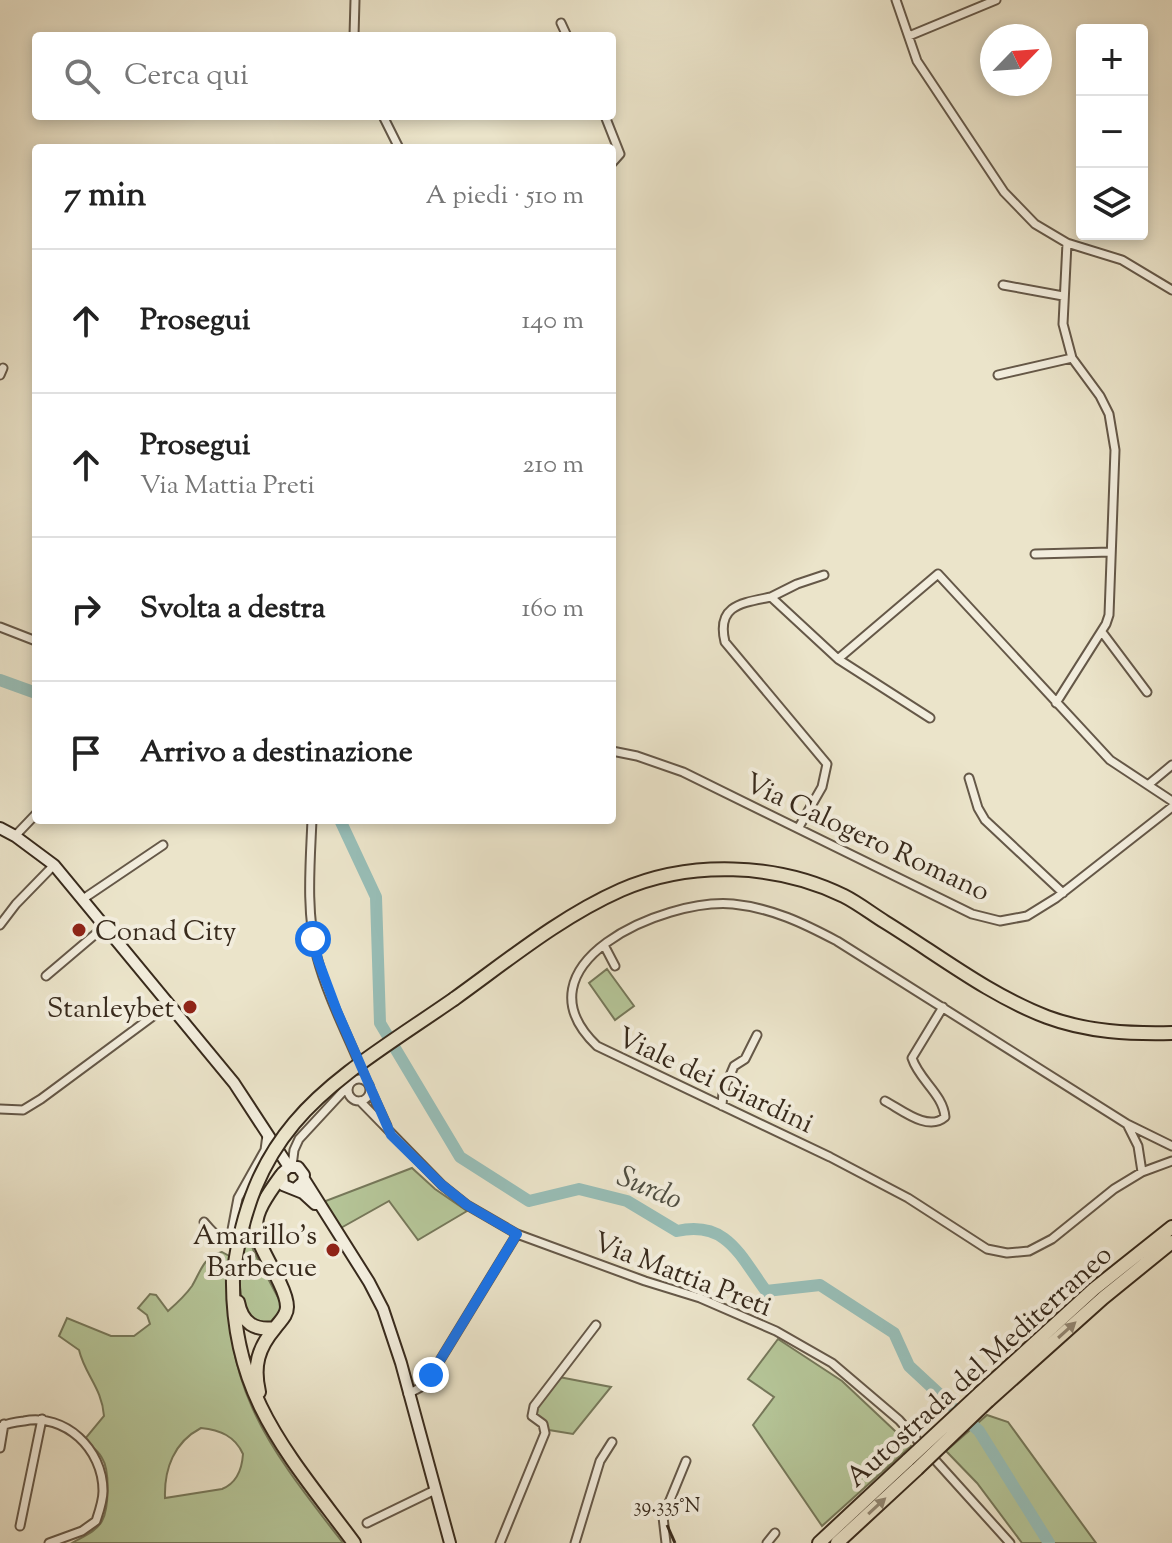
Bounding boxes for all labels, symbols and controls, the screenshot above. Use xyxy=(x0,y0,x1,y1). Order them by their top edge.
north arrow xyxy=(980,24,1052,96)
map controls xyxy=(1076,24,1148,240)
button: + xyxy=(1076,24,1148,96)
search box xyxy=(32,32,616,120)
icon: search xyxy=(60,54,104,98)
text: Cerca qui xyxy=(124,55,249,98)
button: − xyxy=(1076,96,1148,168)
button: layers xyxy=(1076,168,1148,240)
text: 7 min xyxy=(64,172,146,221)
text: A piedi · 510 m xyxy=(426,178,584,215)
icon: ahead xyxy=(64,299,108,343)
text: Prosegui xyxy=(140,300,250,343)
text: 140 m xyxy=(521,303,584,340)
text: Prosegui xyxy=(140,425,250,468)
icon: ahead xyxy=(64,443,108,487)
text: 210 m xyxy=(522,447,584,484)
text: Via Mattia Preti xyxy=(140,468,315,505)
icon: right xyxy=(64,587,108,631)
text: Svolta a destra xyxy=(140,588,326,631)
text: 160 m xyxy=(521,591,584,628)
icon: arrive xyxy=(64,731,108,775)
text: Arrivo a destinazione xyxy=(140,732,413,775)
street label: Via Calogero Romano xyxy=(738,764,996,913)
place label: Conad City xyxy=(95,913,237,953)
marker: Conad City xyxy=(70,921,88,939)
route start xyxy=(295,921,331,957)
place label: Stanleybet xyxy=(47,990,174,1030)
marker: Stanleybet xyxy=(181,998,199,1016)
street label: Viale dei Giardini xyxy=(610,1019,820,1145)
water label: Surdo xyxy=(610,1156,688,1222)
place label: Amarillo's Barbecue xyxy=(193,1217,317,1289)
street label: Via Mattia Preti xyxy=(587,1223,777,1328)
street label: Autostrada del Mediterraneo xyxy=(838,1236,1122,1498)
marker: Amarillo's Barbecue xyxy=(324,1241,342,1259)
one-way arrow xyxy=(1056,1322,1076,1339)
route end xyxy=(413,1357,449,1393)
text: 39.335°N xyxy=(634,1493,700,1522)
one-way arrow xyxy=(867,1497,886,1515)

